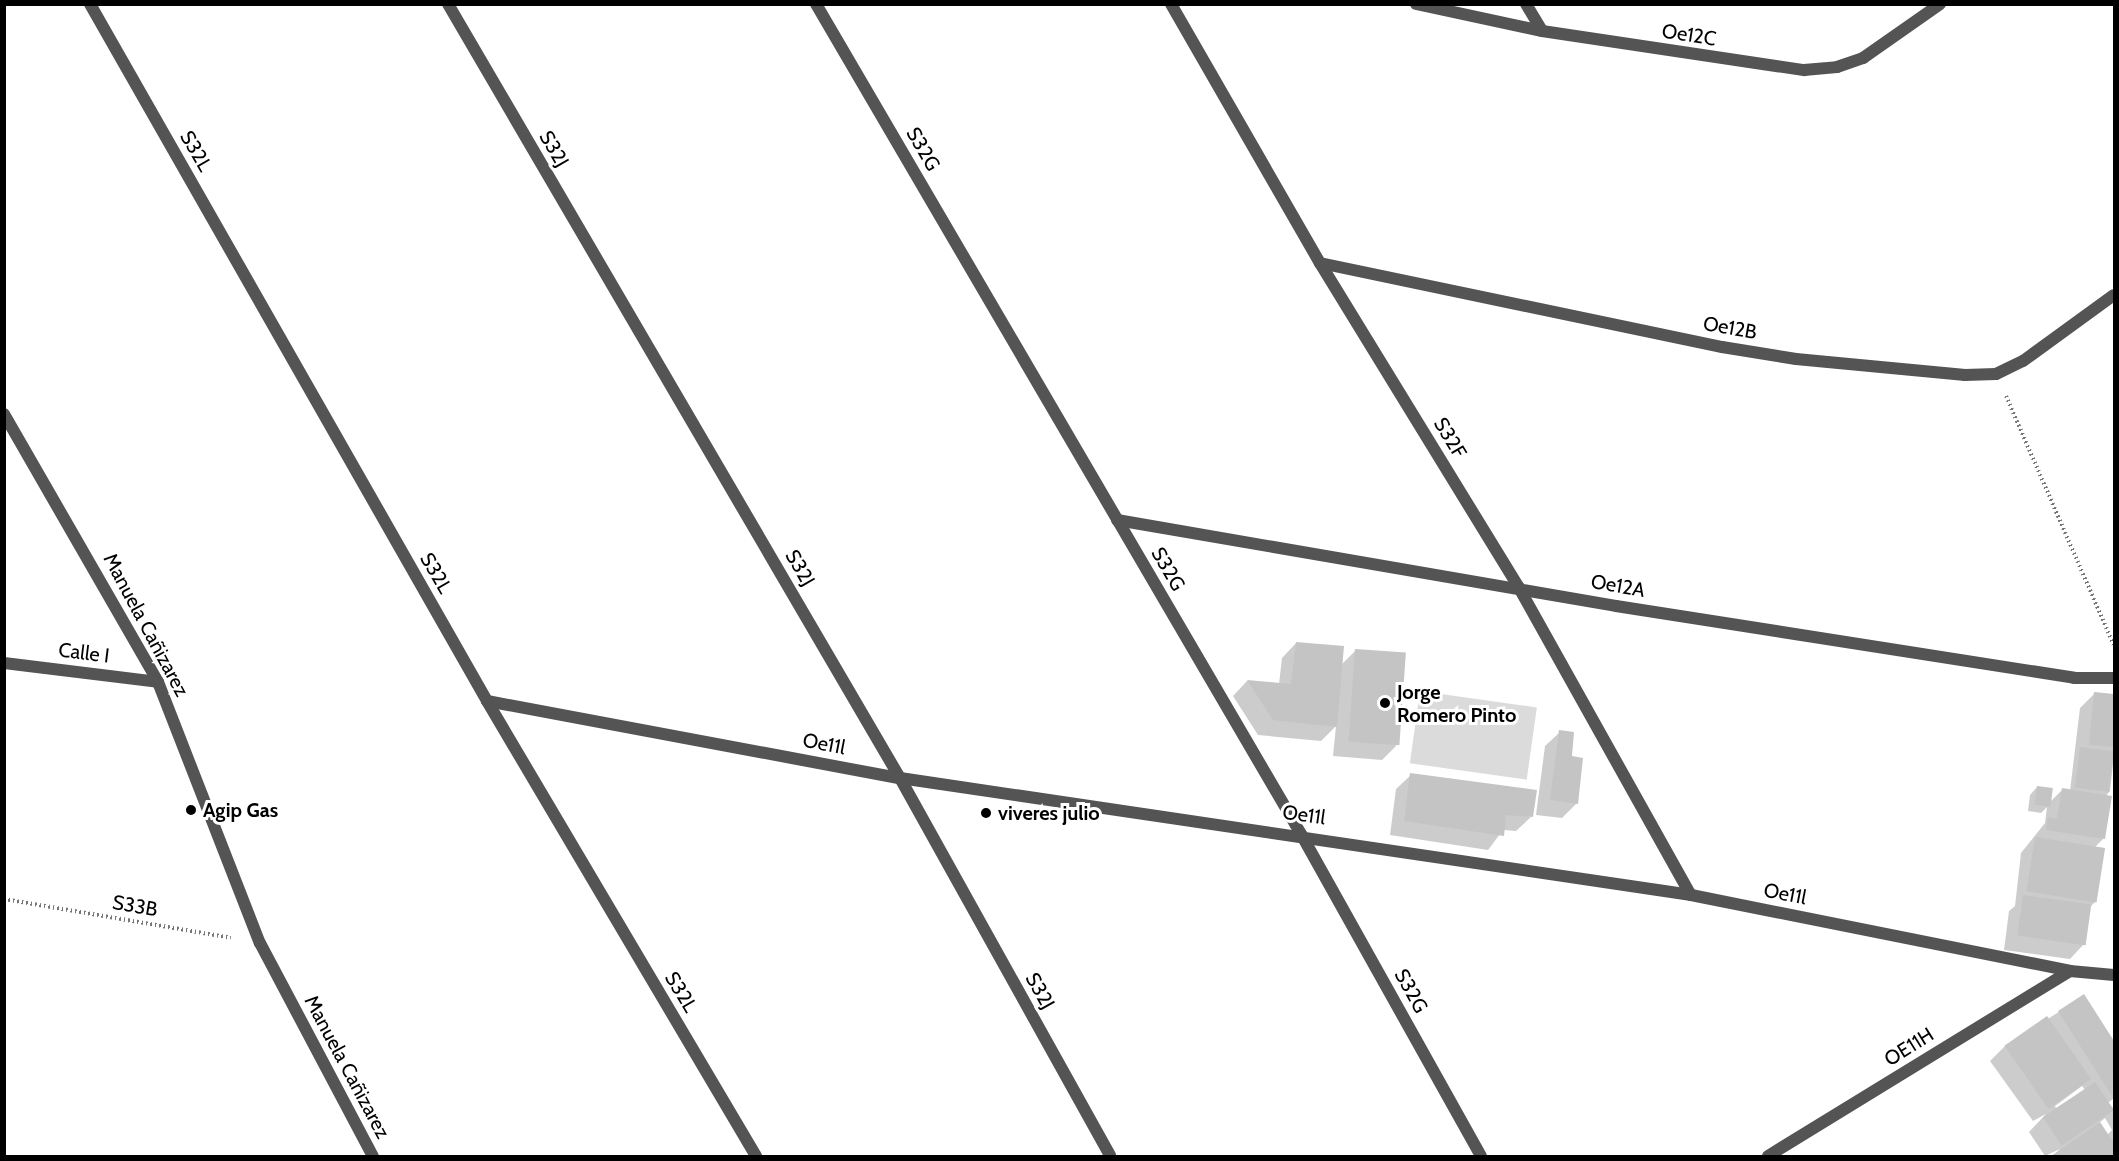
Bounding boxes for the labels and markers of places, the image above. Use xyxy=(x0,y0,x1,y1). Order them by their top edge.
place label: Jorge Romero Pinto xyxy=(1397,680,1516,727)
marker: Jorge Romero Pinto xyxy=(1378,696,1392,710)
place label: Agip Gas xyxy=(203,798,278,822)
place label: viveres julio xyxy=(998,801,1100,825)
marker: Agip Gas xyxy=(184,803,198,817)
marker: viveres julio xyxy=(979,806,993,820)

